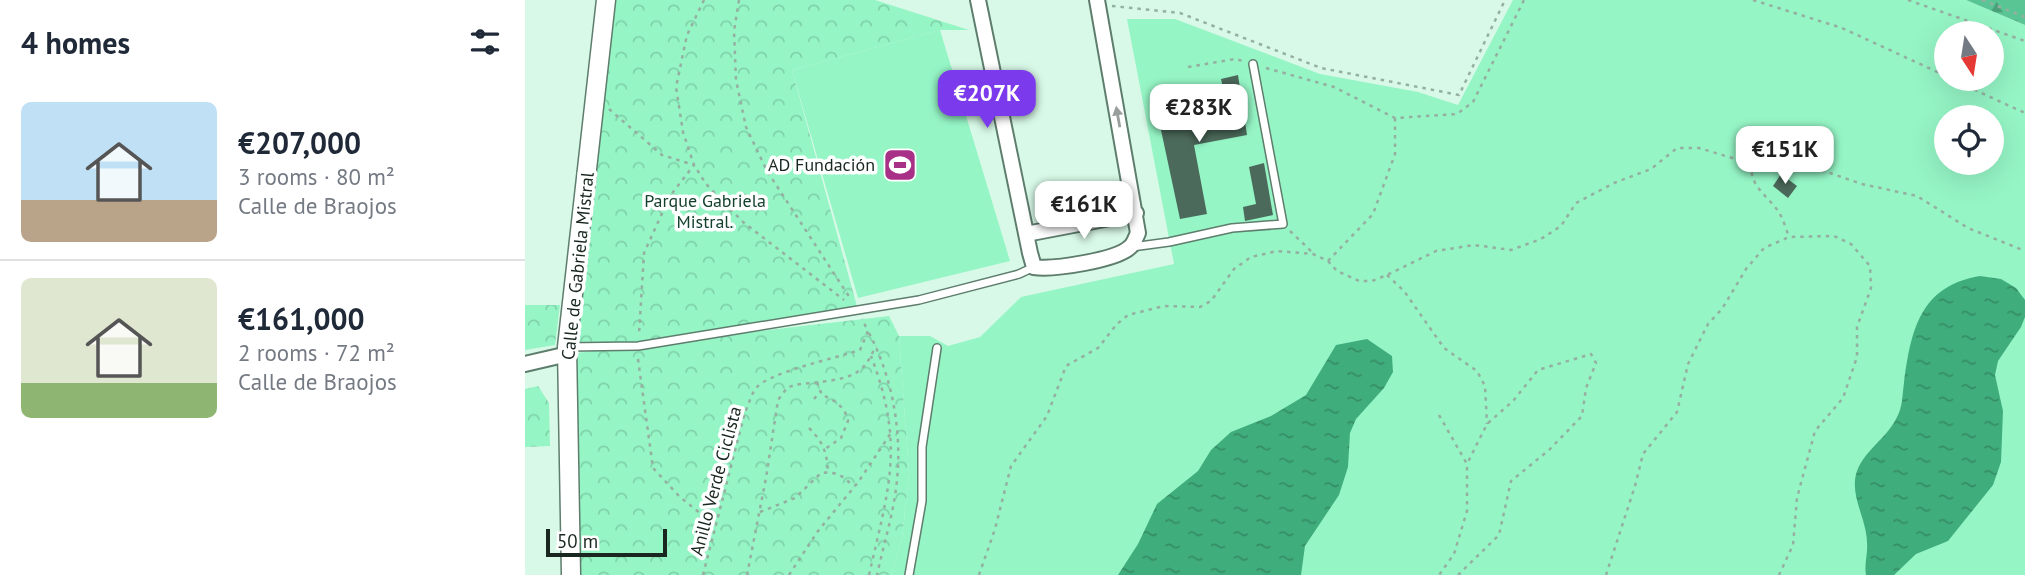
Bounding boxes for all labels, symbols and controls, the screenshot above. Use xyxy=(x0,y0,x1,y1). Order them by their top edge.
north arrow xyxy=(1934,21,2004,91)
map controls xyxy=(1934,21,2004,175)
text: 4 homes xyxy=(21,23,130,62)
icon: filters xyxy=(466,23,504,61)
pin: €207K xyxy=(938,71,1036,130)
text: €207K xyxy=(954,78,1020,107)
pin: €283K xyxy=(1150,85,1248,144)
text: €283K xyxy=(1166,92,1232,121)
button: locate xyxy=(1934,105,2004,175)
one-way arrow xyxy=(1112,106,1123,128)
text: €207,000 xyxy=(238,123,361,162)
pin: €151K xyxy=(1736,127,1834,186)
icon: home xyxy=(77,130,161,214)
text: €151K xyxy=(1752,134,1818,163)
sports icon: AD Fundación xyxy=(881,146,919,184)
place label: AD Fundación xyxy=(768,153,875,176)
text: 3 rooms · 80 m² xyxy=(238,162,395,191)
street label: Calle de Gabriela Mistral xyxy=(556,170,599,361)
pin: €161K xyxy=(1035,182,1133,241)
park label: Parque Gabriela Mistral. xyxy=(644,189,766,233)
text: €161K xyxy=(1051,189,1117,218)
text: Calle de Braojos xyxy=(238,191,397,220)
text: €161,000 xyxy=(238,299,365,338)
icon: home xyxy=(77,306,161,390)
text: 2 rooms · 72 m² xyxy=(238,338,395,367)
text: Calle de Braojos xyxy=(238,367,397,396)
street label: Anillo Verde Ciclista xyxy=(685,404,747,558)
scale bar xyxy=(546,526,667,558)
text: 50 m xyxy=(557,529,598,553)

